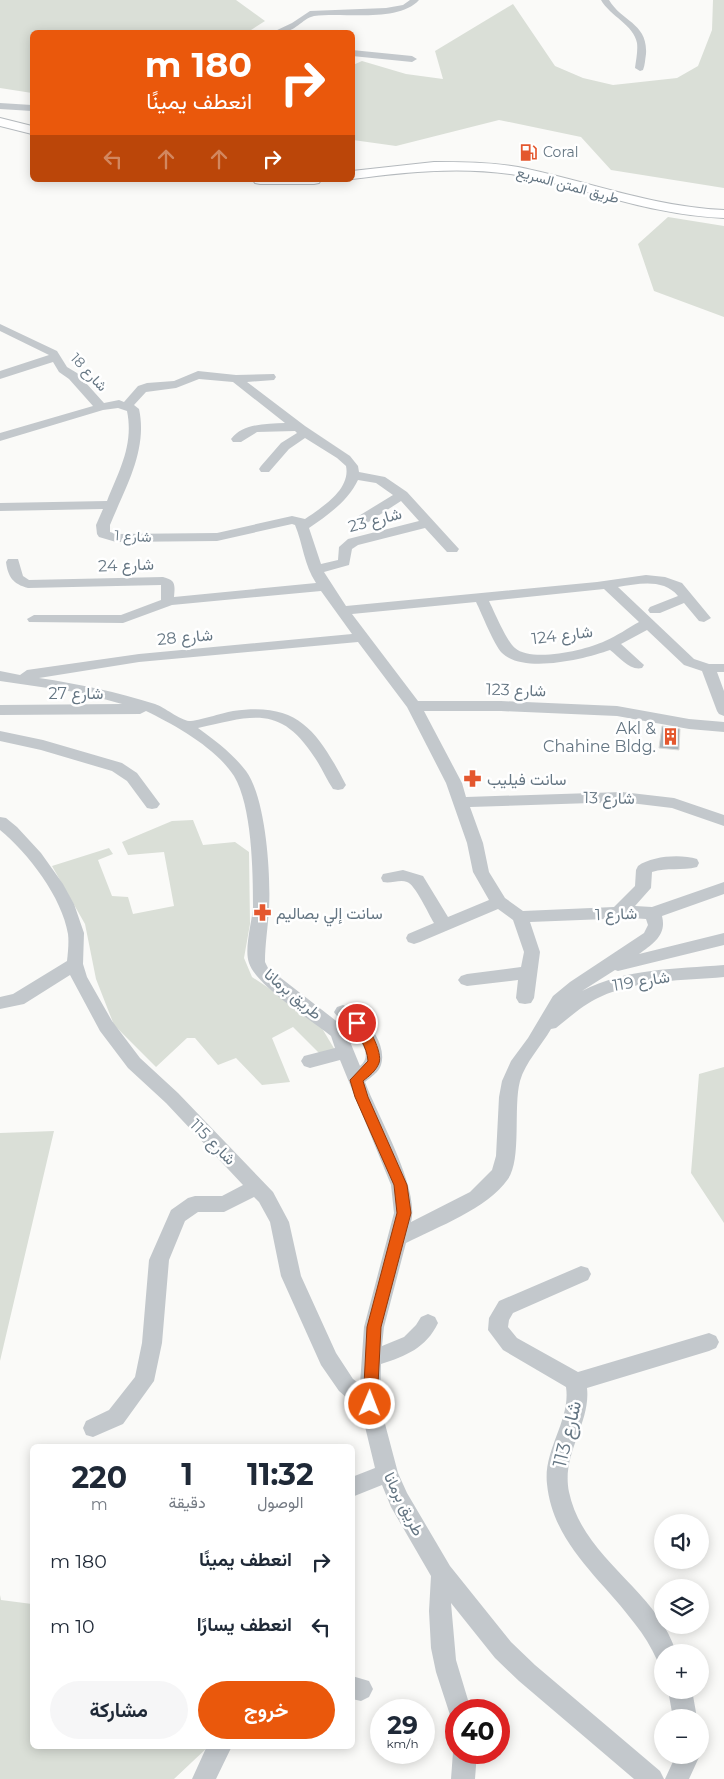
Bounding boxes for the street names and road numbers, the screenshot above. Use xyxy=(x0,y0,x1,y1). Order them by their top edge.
street label: طريق المتن السريع xyxy=(514,163,621,209)
street label: شارع 18 xyxy=(65,349,111,396)
street label: شارع 23 xyxy=(346,504,404,538)
street label: شارع 1 xyxy=(114,526,152,548)
street label: شارع 24 xyxy=(98,555,154,577)
street label: شارع 124 xyxy=(530,622,594,650)
street label: شارع 28 xyxy=(156,625,214,651)
street label: شارع 123 xyxy=(485,679,546,703)
street label: شارع 27 xyxy=(49,684,103,705)
street label: شارع 13 xyxy=(583,788,635,810)
street label: شارع 1 xyxy=(595,904,637,926)
street label: طريق برمانا xyxy=(260,964,326,1024)
street label: شارع 119 xyxy=(611,967,671,997)
street label: شارع 115 xyxy=(185,1115,240,1170)
street label: شارع 113 xyxy=(548,1398,587,1470)
street label: طريق برمانا xyxy=(379,1469,428,1540)

